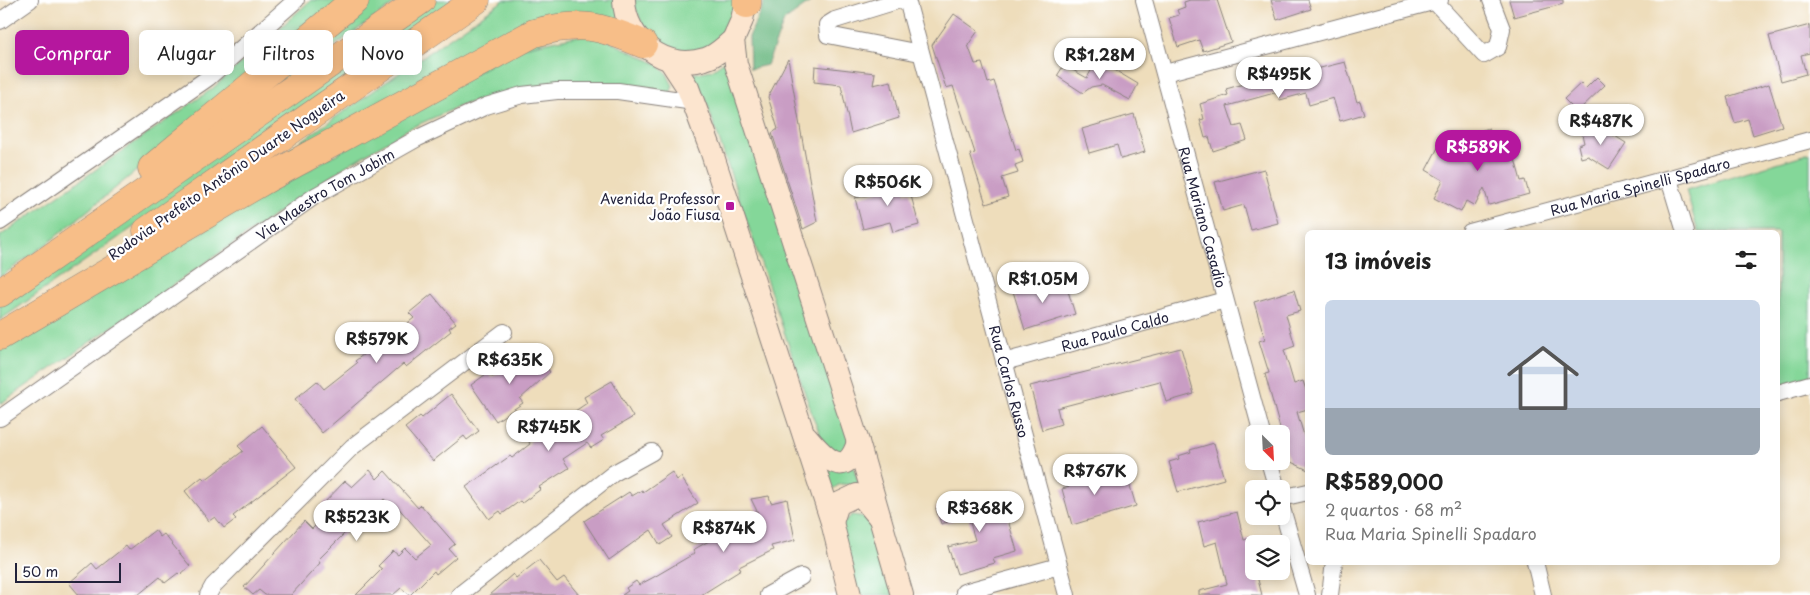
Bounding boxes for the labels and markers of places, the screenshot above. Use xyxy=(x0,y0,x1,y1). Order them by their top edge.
pin: R$1.28M xyxy=(1054,38,1146,80)
pin: R$495K xyxy=(1238,56,1320,99)
pin: R$487K xyxy=(1560,104,1642,146)
pin: R$589K xyxy=(1437,130,1519,172)
pin: R$506K xyxy=(847,164,929,207)
place label: Avenida Professor João Fiusa xyxy=(600,188,721,225)
marker: Avenida Professor João Fiusa xyxy=(724,200,736,212)
pin: R$1.05M xyxy=(997,262,1089,304)
pin: R$579K xyxy=(336,322,418,364)
pin: R$635K xyxy=(469,342,551,385)
pin: R$745K xyxy=(508,410,590,452)
pin: R$767K xyxy=(1054,454,1136,496)
pin: R$368K xyxy=(939,490,1021,533)
pin: R$523K xyxy=(316,500,398,542)
pin: R$874K xyxy=(683,510,765,553)

